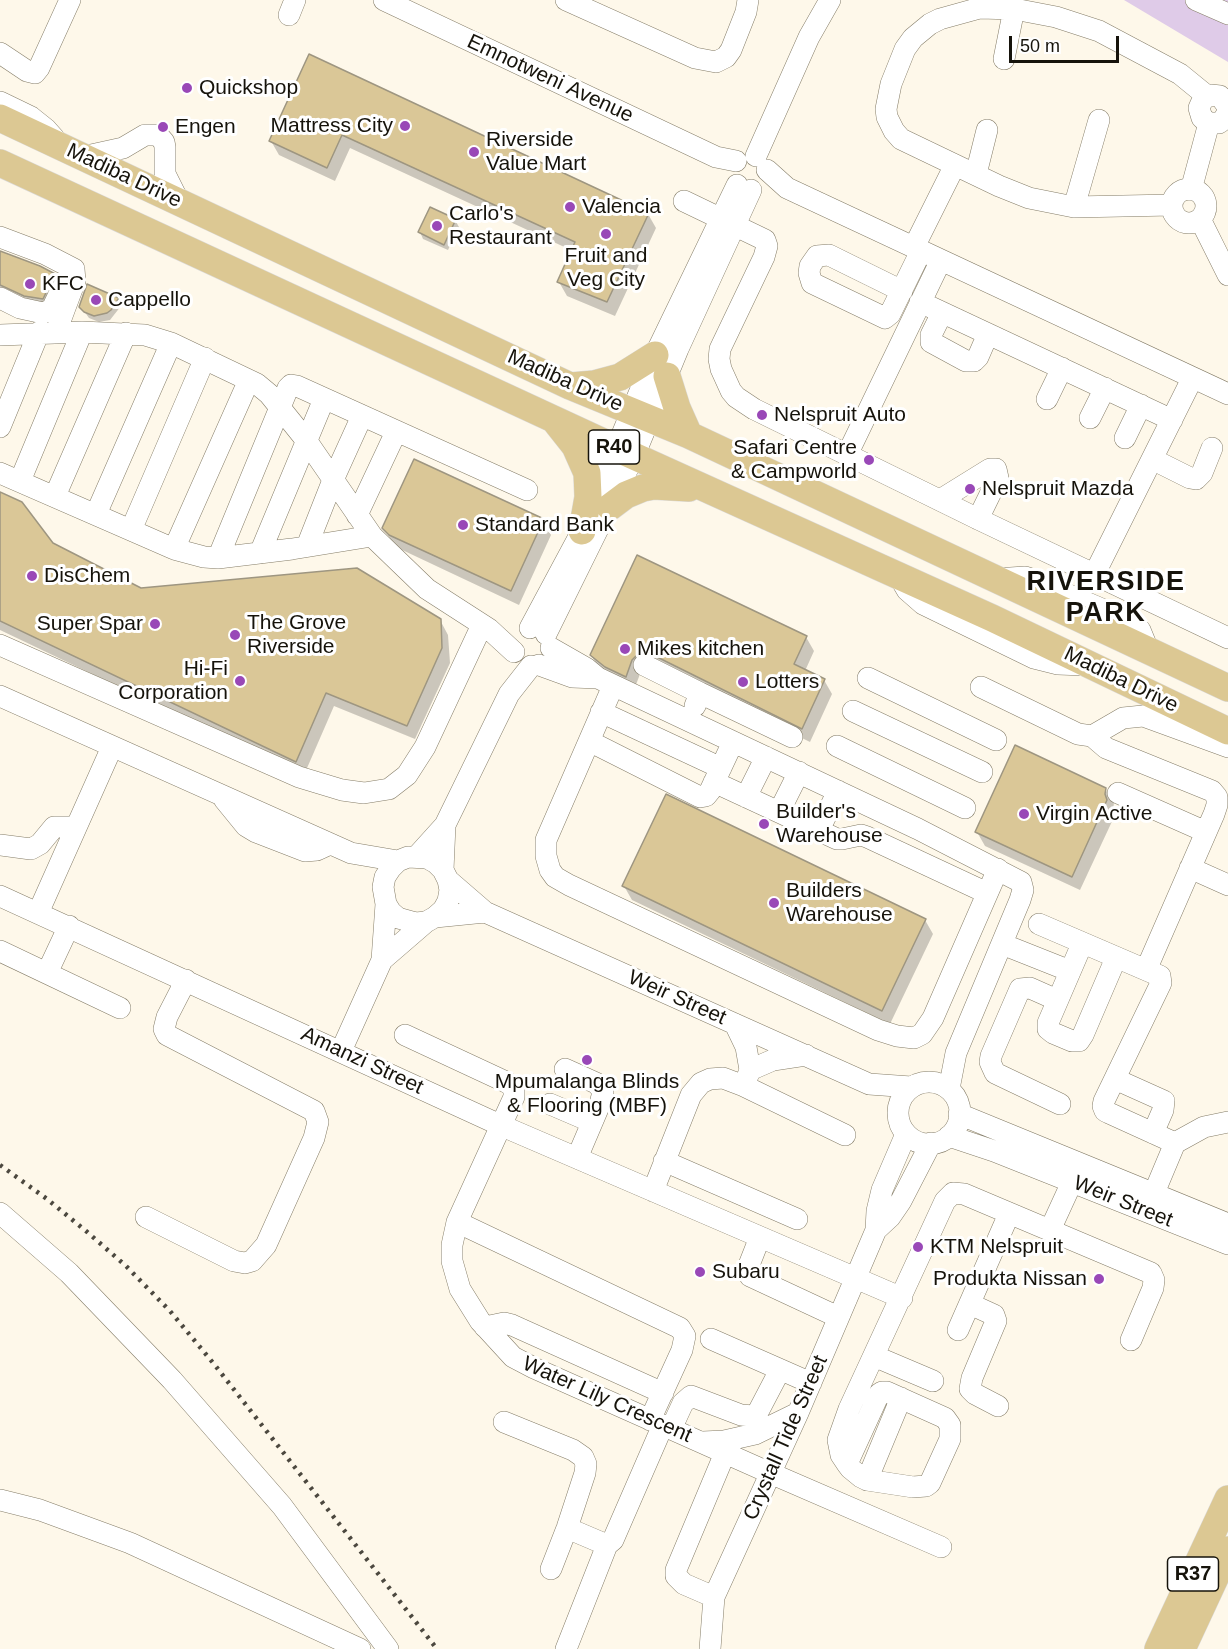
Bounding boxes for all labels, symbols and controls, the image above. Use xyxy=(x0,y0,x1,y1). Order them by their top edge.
scale bar xyxy=(1012,24,1122,62)
street label: Emnotweni Avenue xyxy=(463,29,637,129)
text: 50 m xyxy=(1020,36,1060,56)
place label: Quickshop xyxy=(199,75,298,101)
marker: Quickshop xyxy=(180,81,194,95)
place label: Mattress City xyxy=(270,113,393,139)
place label: Engen xyxy=(175,114,236,140)
marker: Mattress City xyxy=(398,119,412,133)
marker: Engen xyxy=(156,120,170,134)
place label: Riverside Value Mart xyxy=(486,127,586,177)
street label: Madiba Drive xyxy=(63,138,185,214)
marker: Riverside Value Mart xyxy=(467,145,481,159)
place label: Valencia xyxy=(582,194,661,220)
marker: Valencia xyxy=(563,200,577,214)
place label: Carlo's Restaurant xyxy=(449,201,552,251)
marker: Carlo's Restaurant xyxy=(430,219,444,233)
marker: Fruit and Veg City xyxy=(599,227,613,241)
place label: Fruit and Veg City xyxy=(565,243,647,293)
place label: KFC xyxy=(42,271,84,297)
marker: KFC xyxy=(23,277,37,291)
place label: Cappello xyxy=(108,287,191,313)
marker: Cappello xyxy=(89,293,103,307)
street label: Madiba Drive xyxy=(503,344,627,418)
place label: Nelspruit Auto xyxy=(774,402,906,428)
marker: Nelspruit Auto xyxy=(755,408,769,422)
road number: R40 xyxy=(588,430,640,464)
place label: Safari Centre & Campworld xyxy=(731,435,857,485)
marker: Safari Centre & Campworld xyxy=(862,453,876,467)
place label: Nelspruit Mazda xyxy=(982,476,1134,502)
marker: Nelspruit Mazda xyxy=(963,482,977,496)
place label: Standard Bank xyxy=(475,512,614,538)
marker: Standard Bank xyxy=(456,518,470,532)
place label: DisChem xyxy=(44,563,130,589)
district label: RIVERSIDE PARK xyxy=(1026,567,1186,630)
marker: DisChem xyxy=(25,569,39,583)
place label: The Grove Riverside xyxy=(247,610,346,660)
place label: Super Spar xyxy=(37,611,143,637)
marker: Super Spar xyxy=(148,617,162,631)
marker: The Grove Riverside xyxy=(228,628,242,642)
place label: Mikes kitchen xyxy=(637,636,764,662)
marker: Mikes kitchen xyxy=(618,642,632,656)
street label: Madiba Drive xyxy=(1060,642,1182,718)
place label: Hi-Fi Corporation xyxy=(118,656,228,706)
place label: Lotters xyxy=(755,669,819,695)
marker: Hi-Fi Corporation xyxy=(233,674,247,688)
marker: Lotters xyxy=(736,675,750,689)
place label: Builder's Warehouse xyxy=(776,799,883,849)
place label: Virgin Active xyxy=(1036,801,1152,827)
marker: Virgin Active xyxy=(1017,807,1031,821)
marker: Builder's Warehouse xyxy=(757,817,771,831)
place label: Builders Warehouse xyxy=(786,878,893,928)
marker: Builders Warehouse xyxy=(767,896,781,910)
street label: Weir Street xyxy=(624,965,730,1031)
street label: Amanzi Street xyxy=(297,1022,427,1100)
marker: Mpumalanga Blinds & Flooring (MBF) xyxy=(580,1053,594,1067)
place label: Mpumalanga Blinds & Flooring (MBF) xyxy=(495,1069,679,1119)
street label: Weir Street xyxy=(1070,1171,1176,1233)
place label: KTM Nelspruit xyxy=(930,1234,1063,1260)
marker: KTM Nelspruit xyxy=(911,1240,925,1254)
place label: Subaru xyxy=(712,1259,780,1285)
marker: Subaru xyxy=(693,1265,707,1279)
place label: Produkta Nissan xyxy=(933,1266,1087,1292)
marker: Produkta Nissan xyxy=(1092,1272,1106,1286)
street label: Water Lily Crescent xyxy=(519,1351,695,1449)
street label: Crystall Tide Street xyxy=(738,1352,834,1524)
road number: R37 xyxy=(1168,1557,1218,1591)

